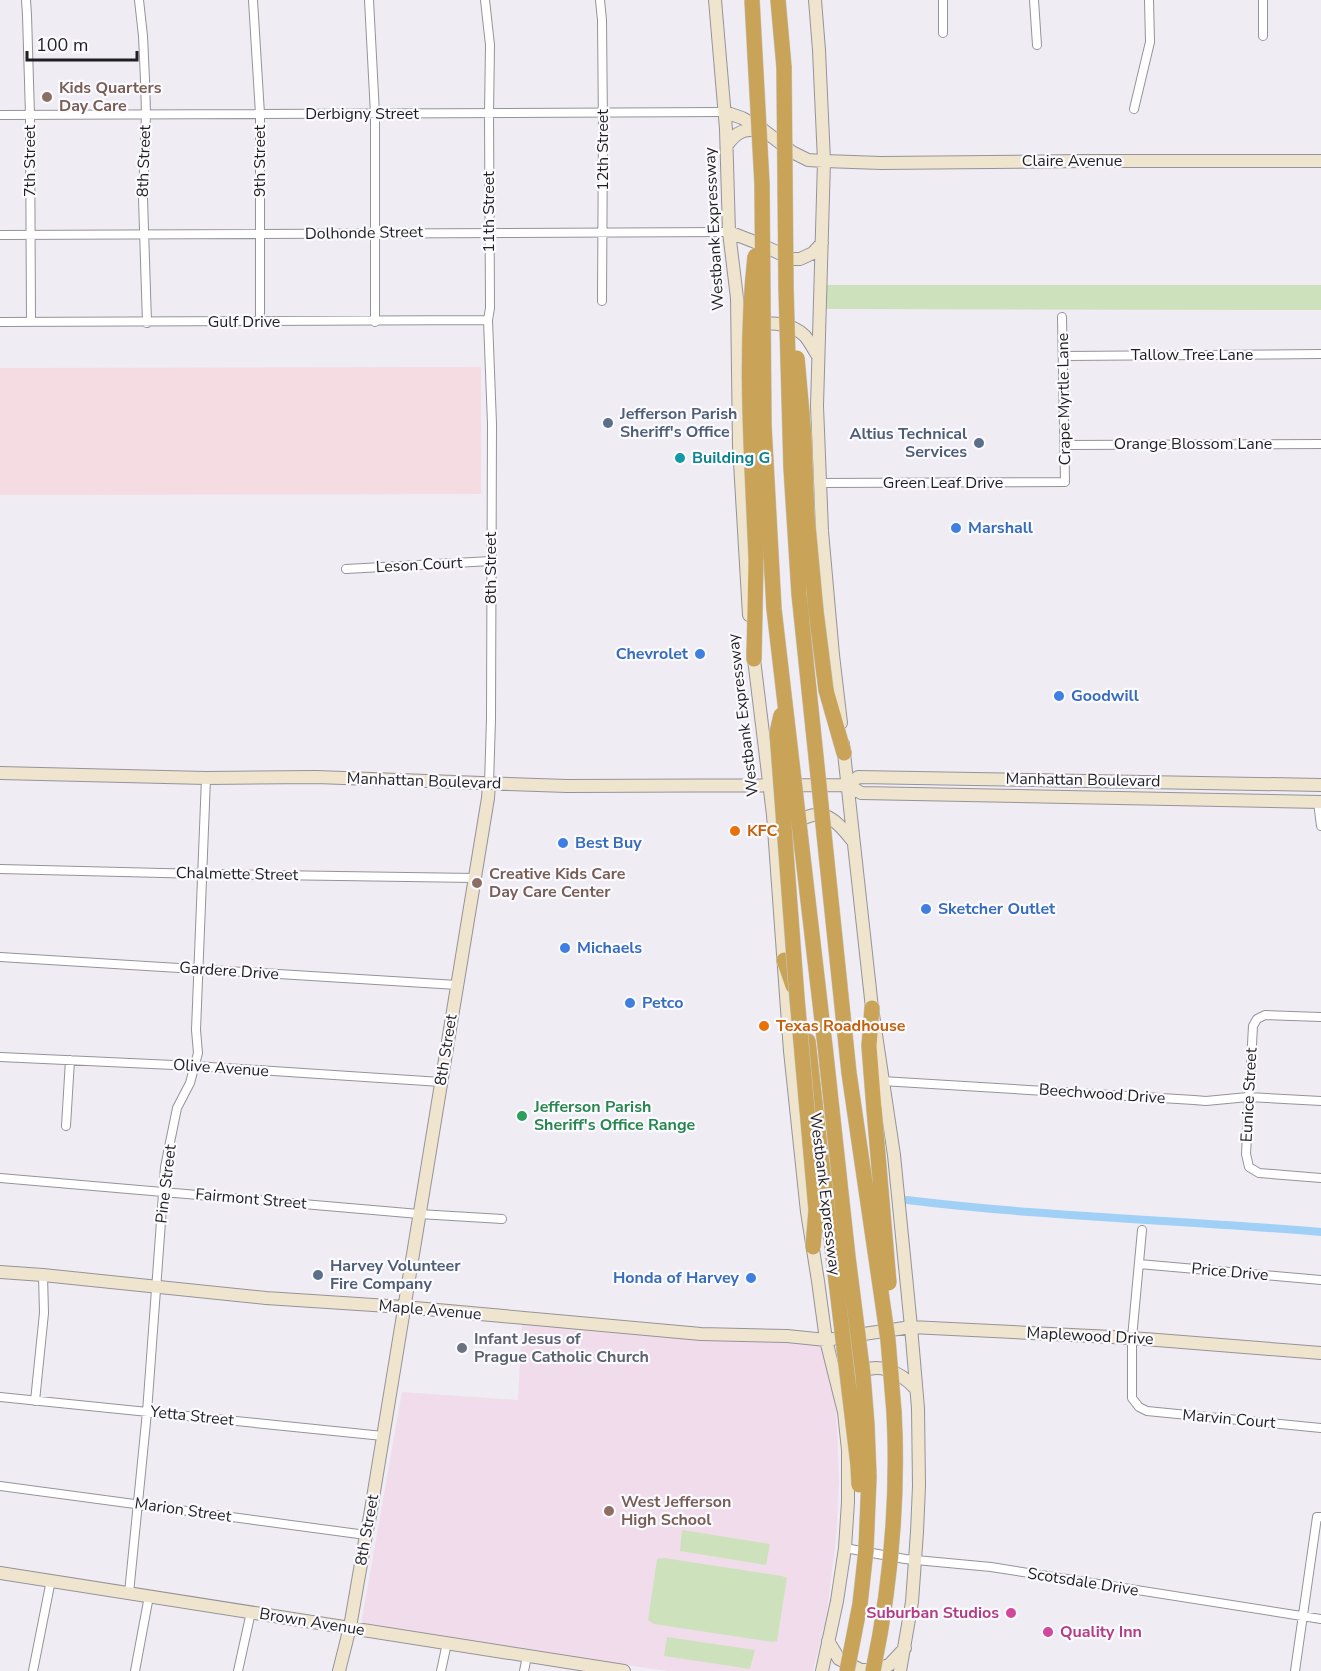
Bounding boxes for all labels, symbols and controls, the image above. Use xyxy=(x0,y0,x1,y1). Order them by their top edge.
scale bar xyxy=(27,24,136,62)
text: 100 m xyxy=(36,33,88,57)
place label: Kids Quarters Day Care xyxy=(59,77,162,117)
marker: Kids Quarters Day Care xyxy=(40,90,54,104)
street label: Derbigny Street xyxy=(305,103,419,125)
street label: 12th Street xyxy=(592,109,614,191)
street label: 8th Street xyxy=(132,124,156,197)
street label: 7th Street xyxy=(19,125,41,197)
street label: 9th Street xyxy=(249,125,271,197)
street label: Westbank Expressway xyxy=(699,146,729,311)
street label: Claire Avenue xyxy=(1022,150,1122,172)
street label: 11th Street xyxy=(478,171,500,253)
street label: Dolhonde Street xyxy=(305,221,424,245)
street label: Gulf Drive xyxy=(208,311,280,333)
street label: Crape Myrtle Lane xyxy=(1052,333,1076,465)
street label: Tallow Tree Lane xyxy=(1131,344,1253,366)
place label: Jefferson Parish Sheriff's Office xyxy=(619,403,737,443)
marker: Jefferson Parish Sheriff's Office xyxy=(601,416,615,430)
place label: Altius Technical Services xyxy=(850,423,967,463)
street label: Orange Blossom Lane xyxy=(1114,433,1272,455)
marker: Altius Technical Services xyxy=(972,436,986,450)
place label: Building G xyxy=(692,447,770,469)
marker: Building G xyxy=(673,451,687,465)
street label: Green Leaf Drive xyxy=(883,472,1003,494)
place label: Marshall xyxy=(968,517,1033,539)
marker: Marshall xyxy=(949,521,963,535)
street label: 8th Street xyxy=(480,532,502,604)
street label: Leson Court xyxy=(375,552,463,578)
street label: Westbank Expressway xyxy=(722,632,764,798)
place label: Chevrolet xyxy=(616,643,689,665)
marker: Chevrolet xyxy=(693,647,707,661)
place label: Goodwill xyxy=(1071,685,1139,707)
marker: Goodwill xyxy=(1052,689,1066,703)
street label: Manhattan Boulevard xyxy=(346,767,502,795)
street label: Manhattan Boulevard xyxy=(1005,768,1161,792)
place label: KFC xyxy=(747,820,777,842)
marker: KFC xyxy=(728,824,742,838)
place label: Best Buy xyxy=(575,832,642,854)
marker: Best Buy xyxy=(556,836,570,850)
street label: Chalmette Street xyxy=(176,862,299,886)
place label: Creative Kids Care Day Care Center xyxy=(489,863,626,903)
marker: Creative Kids Care Day Care Center xyxy=(470,876,484,890)
place label: Sketcher Outlet xyxy=(938,898,1056,920)
marker: Sketcher Outlet xyxy=(919,902,933,916)
place label: Michaels xyxy=(577,937,642,959)
marker: Michaels xyxy=(558,941,572,955)
street label: Gardere Drive xyxy=(178,957,280,985)
place label: Petco xyxy=(642,992,683,1014)
marker: Petco xyxy=(623,996,637,1010)
street label: 8th Street xyxy=(429,1012,463,1087)
place label: Texas Roadhouse xyxy=(776,1015,906,1037)
marker: Texas Roadhouse xyxy=(757,1019,771,1033)
street label: Eunice Street xyxy=(1236,1047,1262,1143)
street label: Olive Avenue xyxy=(172,1054,270,1082)
street label: Beechwood Drive xyxy=(1038,1079,1166,1109)
place label: Jefferson Parish Sheriff's Office Range xyxy=(533,1096,696,1136)
marker: Jefferson Parish Sheriff's Office Range xyxy=(515,1109,529,1123)
street label: Westbank Expressway xyxy=(804,1111,846,1277)
street label: Pine Street xyxy=(150,1143,182,1225)
street label: Fairmont Street xyxy=(195,1183,308,1215)
place label: Harvey Volunteer Fire Company xyxy=(330,1255,461,1295)
street label: Price Drive xyxy=(1191,1258,1269,1286)
place label: Honda of Harvey xyxy=(613,1267,740,1289)
marker: Harvey Volunteer Fire Company xyxy=(311,1268,325,1282)
marker: Honda of Harvey xyxy=(744,1271,758,1285)
street label: Maple Avenue xyxy=(378,1295,482,1325)
street label: Maplewood Drive xyxy=(1026,1322,1154,1350)
place label: Infant Jesus of Prague Catholic Church xyxy=(474,1328,649,1368)
marker: Infant Jesus of Prague Catholic Church xyxy=(455,1341,469,1355)
street label: Yetta Street xyxy=(148,1401,235,1431)
street label: Marvin Court xyxy=(1182,1404,1277,1434)
place label: West Jefferson High School xyxy=(621,1491,731,1531)
street label: Marion Street xyxy=(133,1492,233,1528)
street label: 8th Street xyxy=(350,1492,384,1567)
marker: West Jefferson High School xyxy=(602,1504,616,1518)
street label: Scotsdale Drive xyxy=(1026,1562,1140,1602)
place label: Suburban Studios xyxy=(866,1602,999,1624)
street label: Brown Avenue xyxy=(258,1603,366,1641)
marker: Suburban Studios xyxy=(1004,1606,1018,1620)
place label: Quality Inn xyxy=(1060,1621,1142,1643)
marker: Quality Inn xyxy=(1041,1625,1055,1639)

